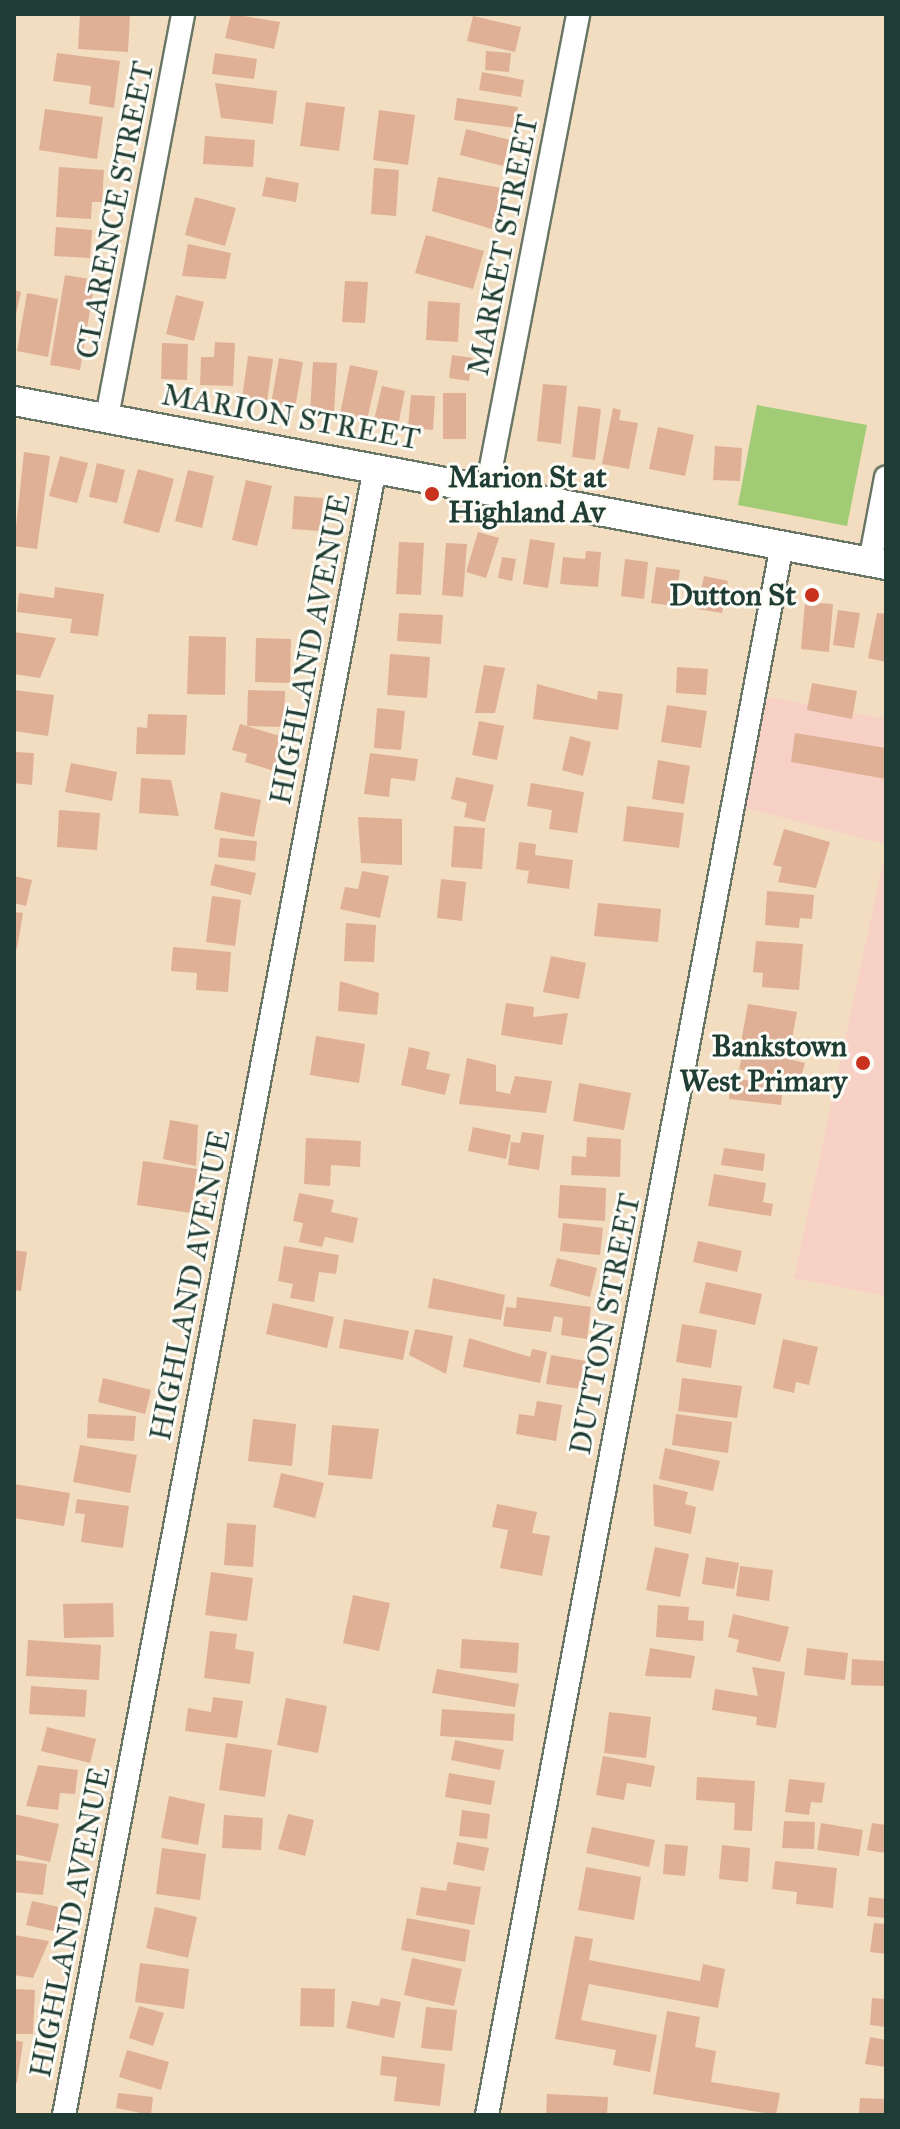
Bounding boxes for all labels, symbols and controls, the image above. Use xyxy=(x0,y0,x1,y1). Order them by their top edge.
street label: CLARENCE STREET xyxy=(68,58,162,362)
street label: MARKET STREET xyxy=(460,112,546,378)
street label: MARION STREET xyxy=(159,377,423,457)
place label: Marion St at Highland Av xyxy=(448,459,607,530)
marker: Marion St at Highland Av xyxy=(423,485,441,503)
street label: HIGHLAND AVENUE xyxy=(262,490,358,808)
place label: Dutton St xyxy=(669,577,796,613)
marker: Dutton St xyxy=(803,586,821,604)
place label: Bankstown West Primary xyxy=(680,1028,847,1098)
marker: Bankstown West Primary xyxy=(854,1054,872,1072)
street label: HIGHLAND AVENUE xyxy=(142,1126,238,1444)
street label: DUTTON STREET xyxy=(562,1190,648,1458)
street label: HIGHLAND AVENUE xyxy=(22,1763,118,2081)

